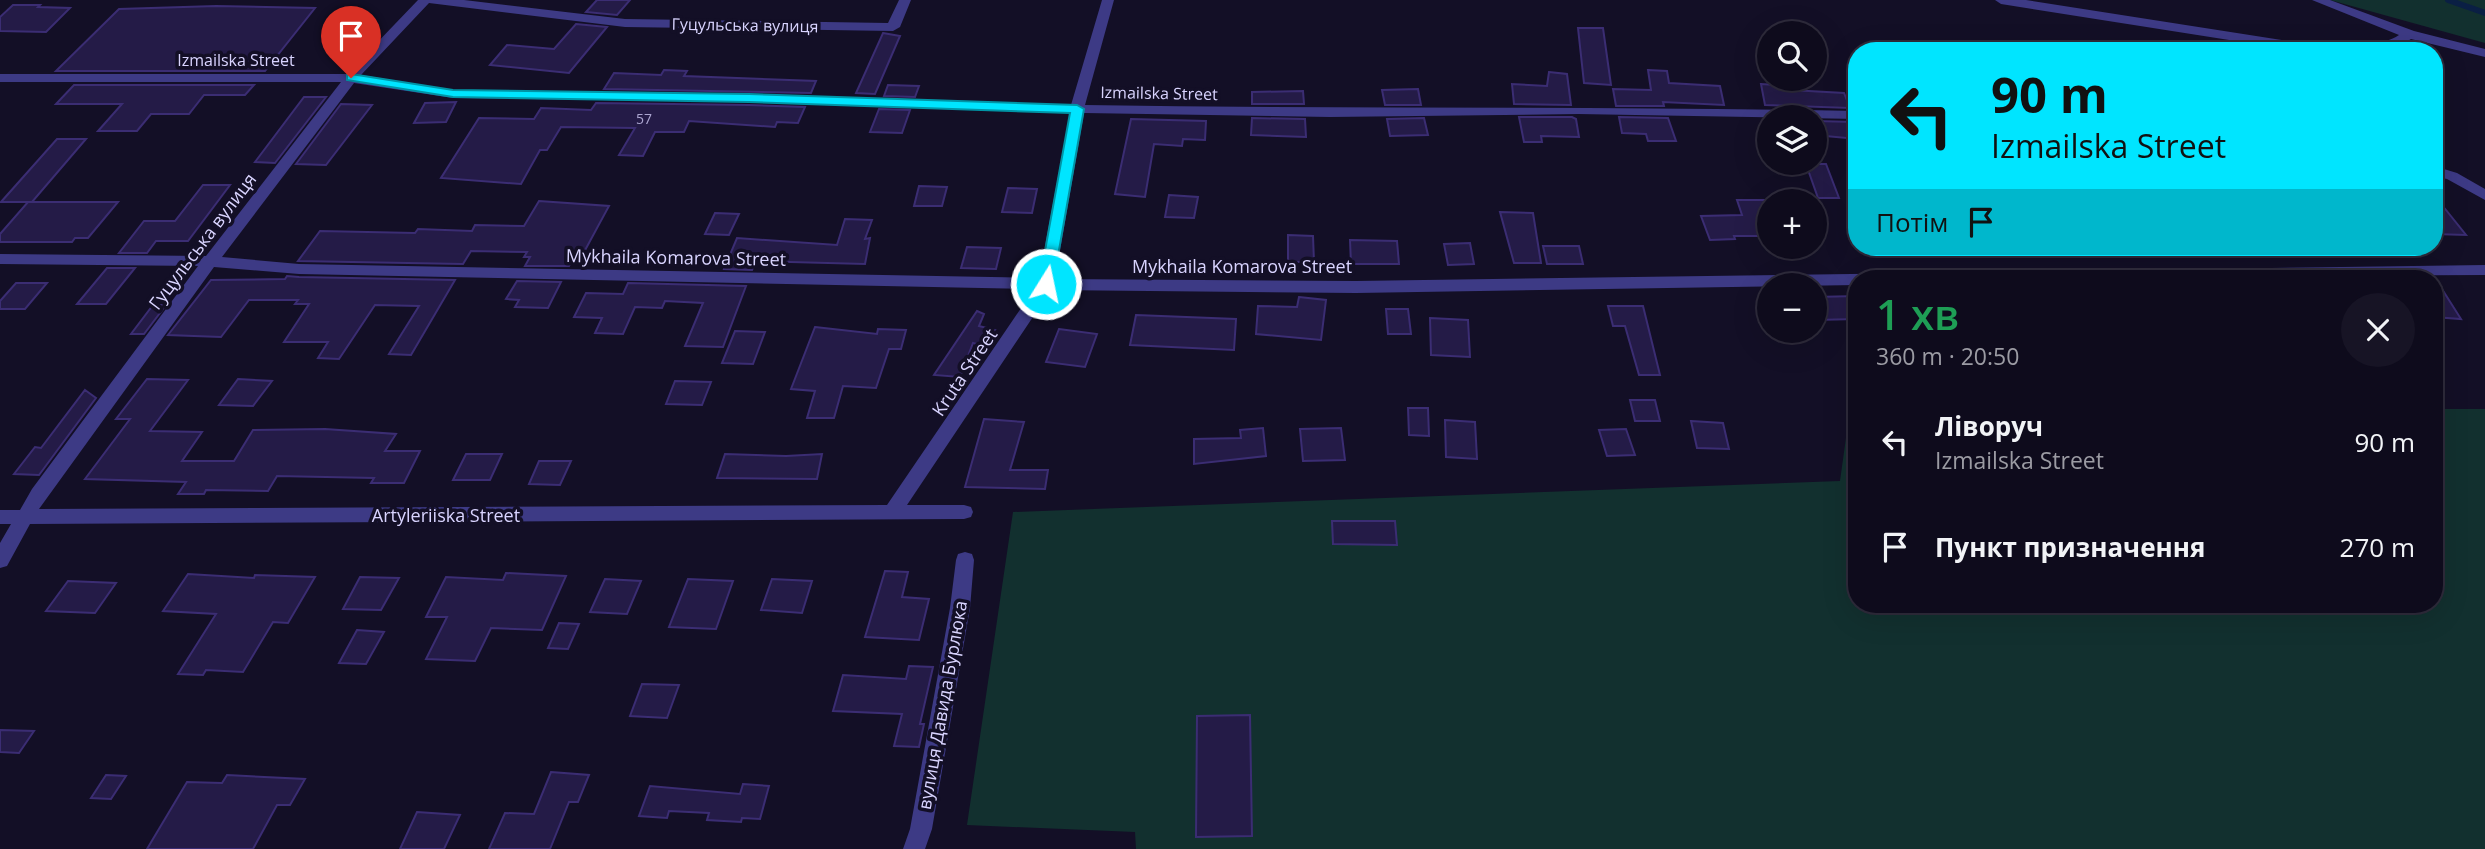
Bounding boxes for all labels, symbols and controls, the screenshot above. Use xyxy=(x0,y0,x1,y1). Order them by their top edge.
pin xyxy=(321,6,381,78)
street label: Гуцульська вулиця xyxy=(671,13,819,37)
icon: arrive xyxy=(332,17,370,55)
map controls xyxy=(1757,21,1827,343)
button: search xyxy=(1757,21,1827,91)
street label: Izmailska Street xyxy=(177,49,295,71)
text: 90 m xyxy=(1991,61,2108,127)
icon: left xyxy=(1876,70,1967,161)
street label: Izmailska Street xyxy=(1100,81,1218,105)
button: layers xyxy=(1757,105,1827,175)
house number: 57 xyxy=(636,109,652,128)
text: Izmailska Street xyxy=(1991,124,2226,167)
street label: Гуцульська вулиця xyxy=(143,168,261,314)
button: + xyxy=(1757,189,1827,259)
icon: arrive xyxy=(1962,203,2000,241)
text: Потім xyxy=(1876,204,1948,240)
street label: Mykhaila Komarova Street xyxy=(566,243,786,271)
position arrow xyxy=(1009,247,1083,321)
street label: Mykhaila Komarova Street xyxy=(1132,254,1352,278)
button: − xyxy=(1757,273,1827,343)
text: 1 хв xyxy=(1876,285,1959,342)
button: close xyxy=(2341,293,2415,367)
street label: Kruta Street xyxy=(926,324,1002,420)
text: 360 m · 20:50 xyxy=(1876,340,2019,372)
text: Ліворуч xyxy=(1935,408,2043,444)
icon: left xyxy=(1876,423,1914,461)
text: 90 m xyxy=(2354,424,2415,460)
text: Izmailska Street xyxy=(1935,444,2104,476)
street label: Artyleriiska Street xyxy=(372,503,520,527)
icon: arrive xyxy=(1876,528,1914,566)
text: Пункт призначення xyxy=(1935,529,2205,565)
text: 270 m xyxy=(2340,529,2415,565)
street label: вулиця Давида Бурлюка xyxy=(912,599,972,811)

